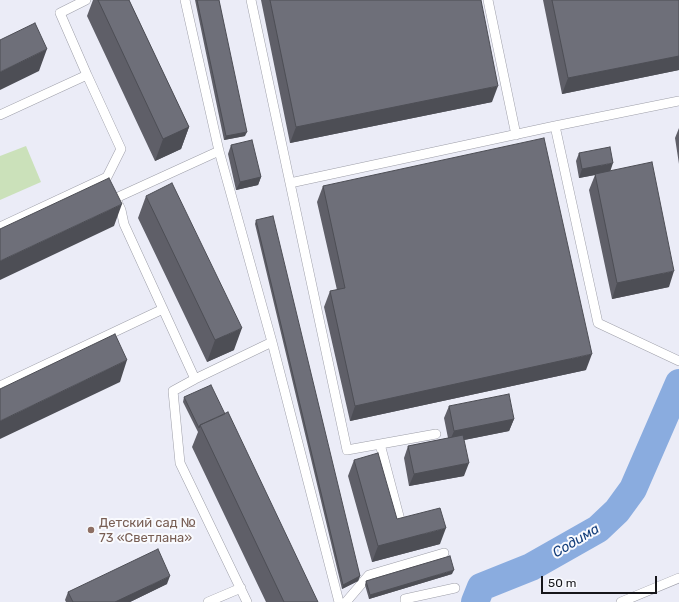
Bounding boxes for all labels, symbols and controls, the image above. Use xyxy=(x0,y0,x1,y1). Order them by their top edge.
place label: Детский сад № 73 «Светлана» xyxy=(99,515,196,546)
water label: Содима xyxy=(550,520,602,562)
marker: Детский сад № 73 «Светлана» xyxy=(86,525,96,535)
scale bar xyxy=(543,568,659,594)
text: 50 m xyxy=(548,576,576,590)

